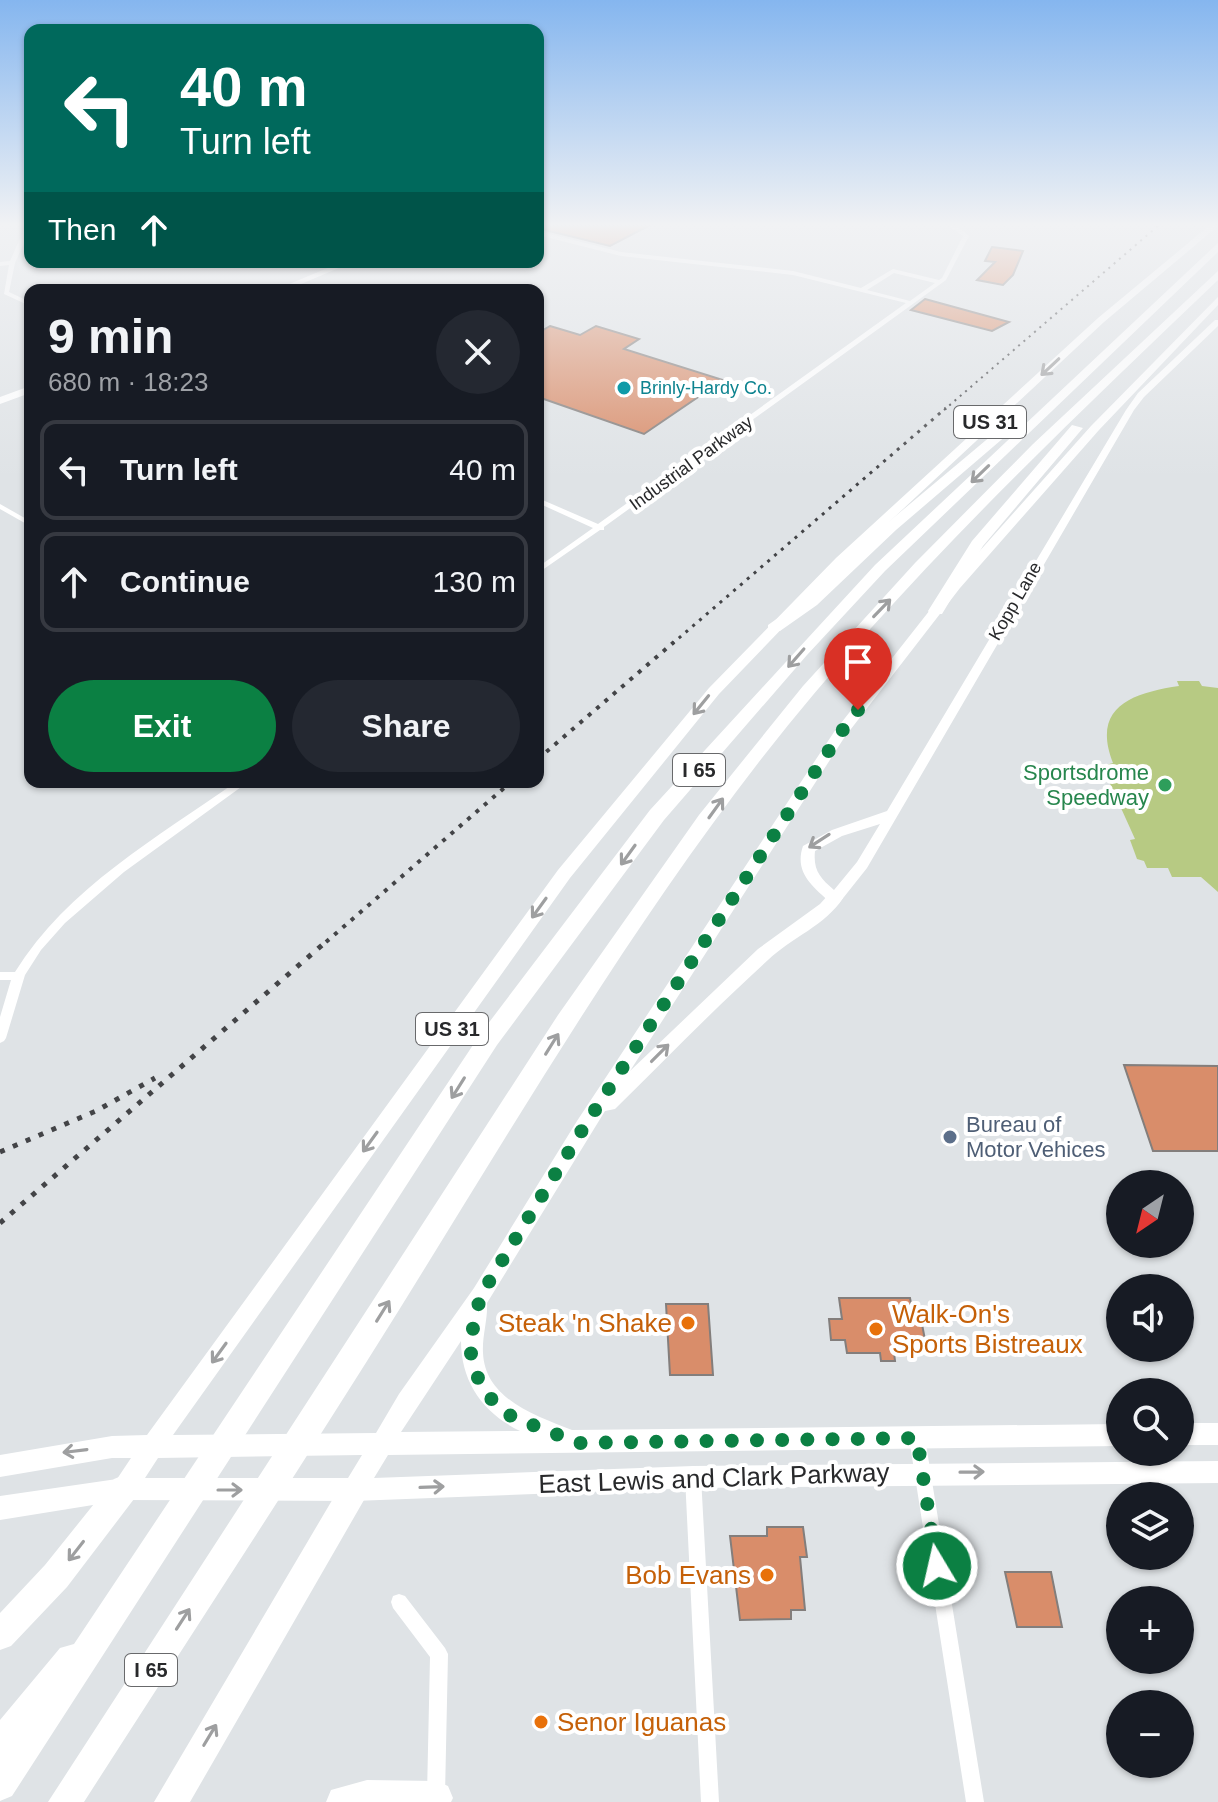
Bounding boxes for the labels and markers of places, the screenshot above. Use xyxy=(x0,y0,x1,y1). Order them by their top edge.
place label: Brinly-Hardy Co. xyxy=(640,378,772,398)
marker: Brinly-Hardy Co. xyxy=(615,379,633,397)
pin xyxy=(824,628,892,710)
place label: Sportsdrome Speedway xyxy=(1023,760,1149,810)
marker: Sportsdrome Speedway xyxy=(1156,776,1174,794)
place label: Bureau of Motor Vehices xyxy=(966,1112,1105,1162)
marker: Bureau of Motor Vehices xyxy=(941,1128,959,1146)
place label: Walk-On's Sports Bistreaux xyxy=(892,1299,1083,1359)
place label: Steak 'n Shake xyxy=(498,1308,672,1338)
marker: Steak 'n Shake xyxy=(679,1314,697,1332)
marker: Walk-On's Sports Bistreaux xyxy=(867,1320,885,1338)
place label: Bob Evans xyxy=(625,1560,751,1590)
marker: Bob Evans xyxy=(758,1566,776,1584)
place label: Senor Iguanas xyxy=(557,1707,726,1737)
marker: Senor Iguanas xyxy=(532,1713,550,1731)

